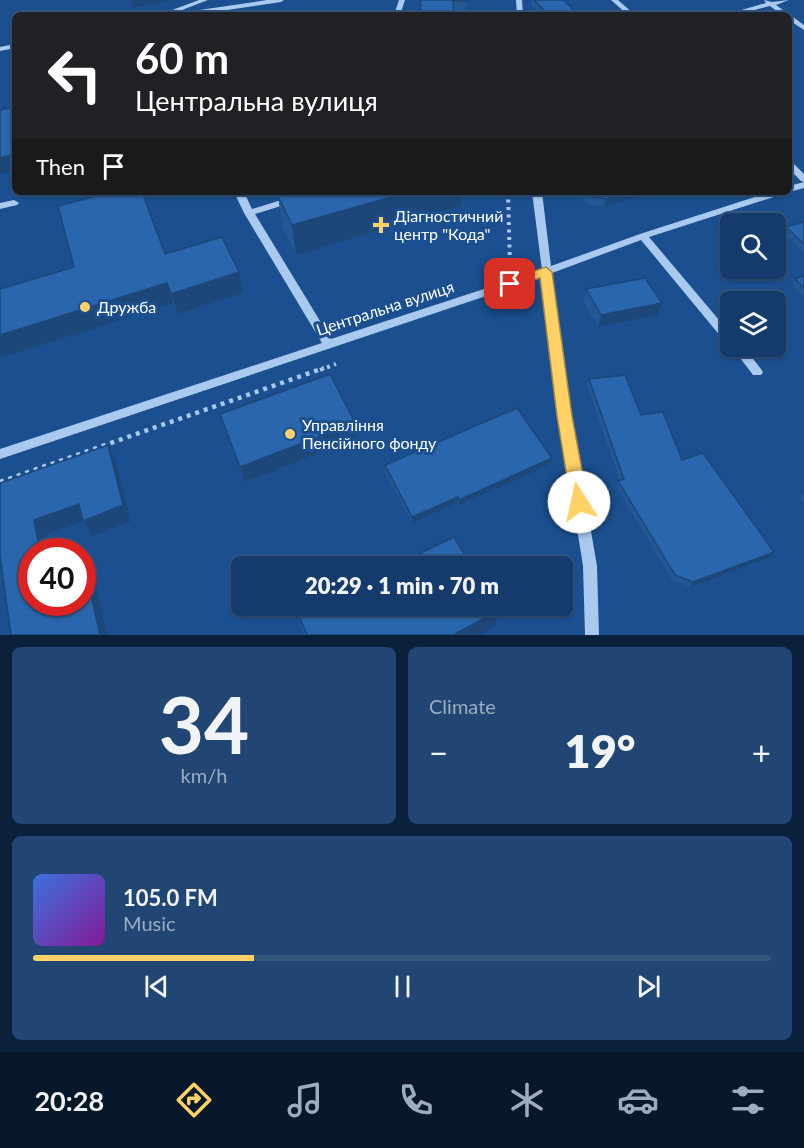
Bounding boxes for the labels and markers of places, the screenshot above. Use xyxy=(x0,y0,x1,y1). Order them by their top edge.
place label: Діагностичний центр "Кода" xyxy=(394,206,504,243)
marker: Діагностичний центр "Кода" xyxy=(372,216,390,234)
pin xyxy=(484,258,535,309)
place label: Дружба xyxy=(97,297,156,316)
marker: Дружба xyxy=(78,300,92,314)
place label: Управління Пенсійного фонду xyxy=(302,415,437,452)
marker: Управління Пенсійного фонду xyxy=(283,427,297,441)

